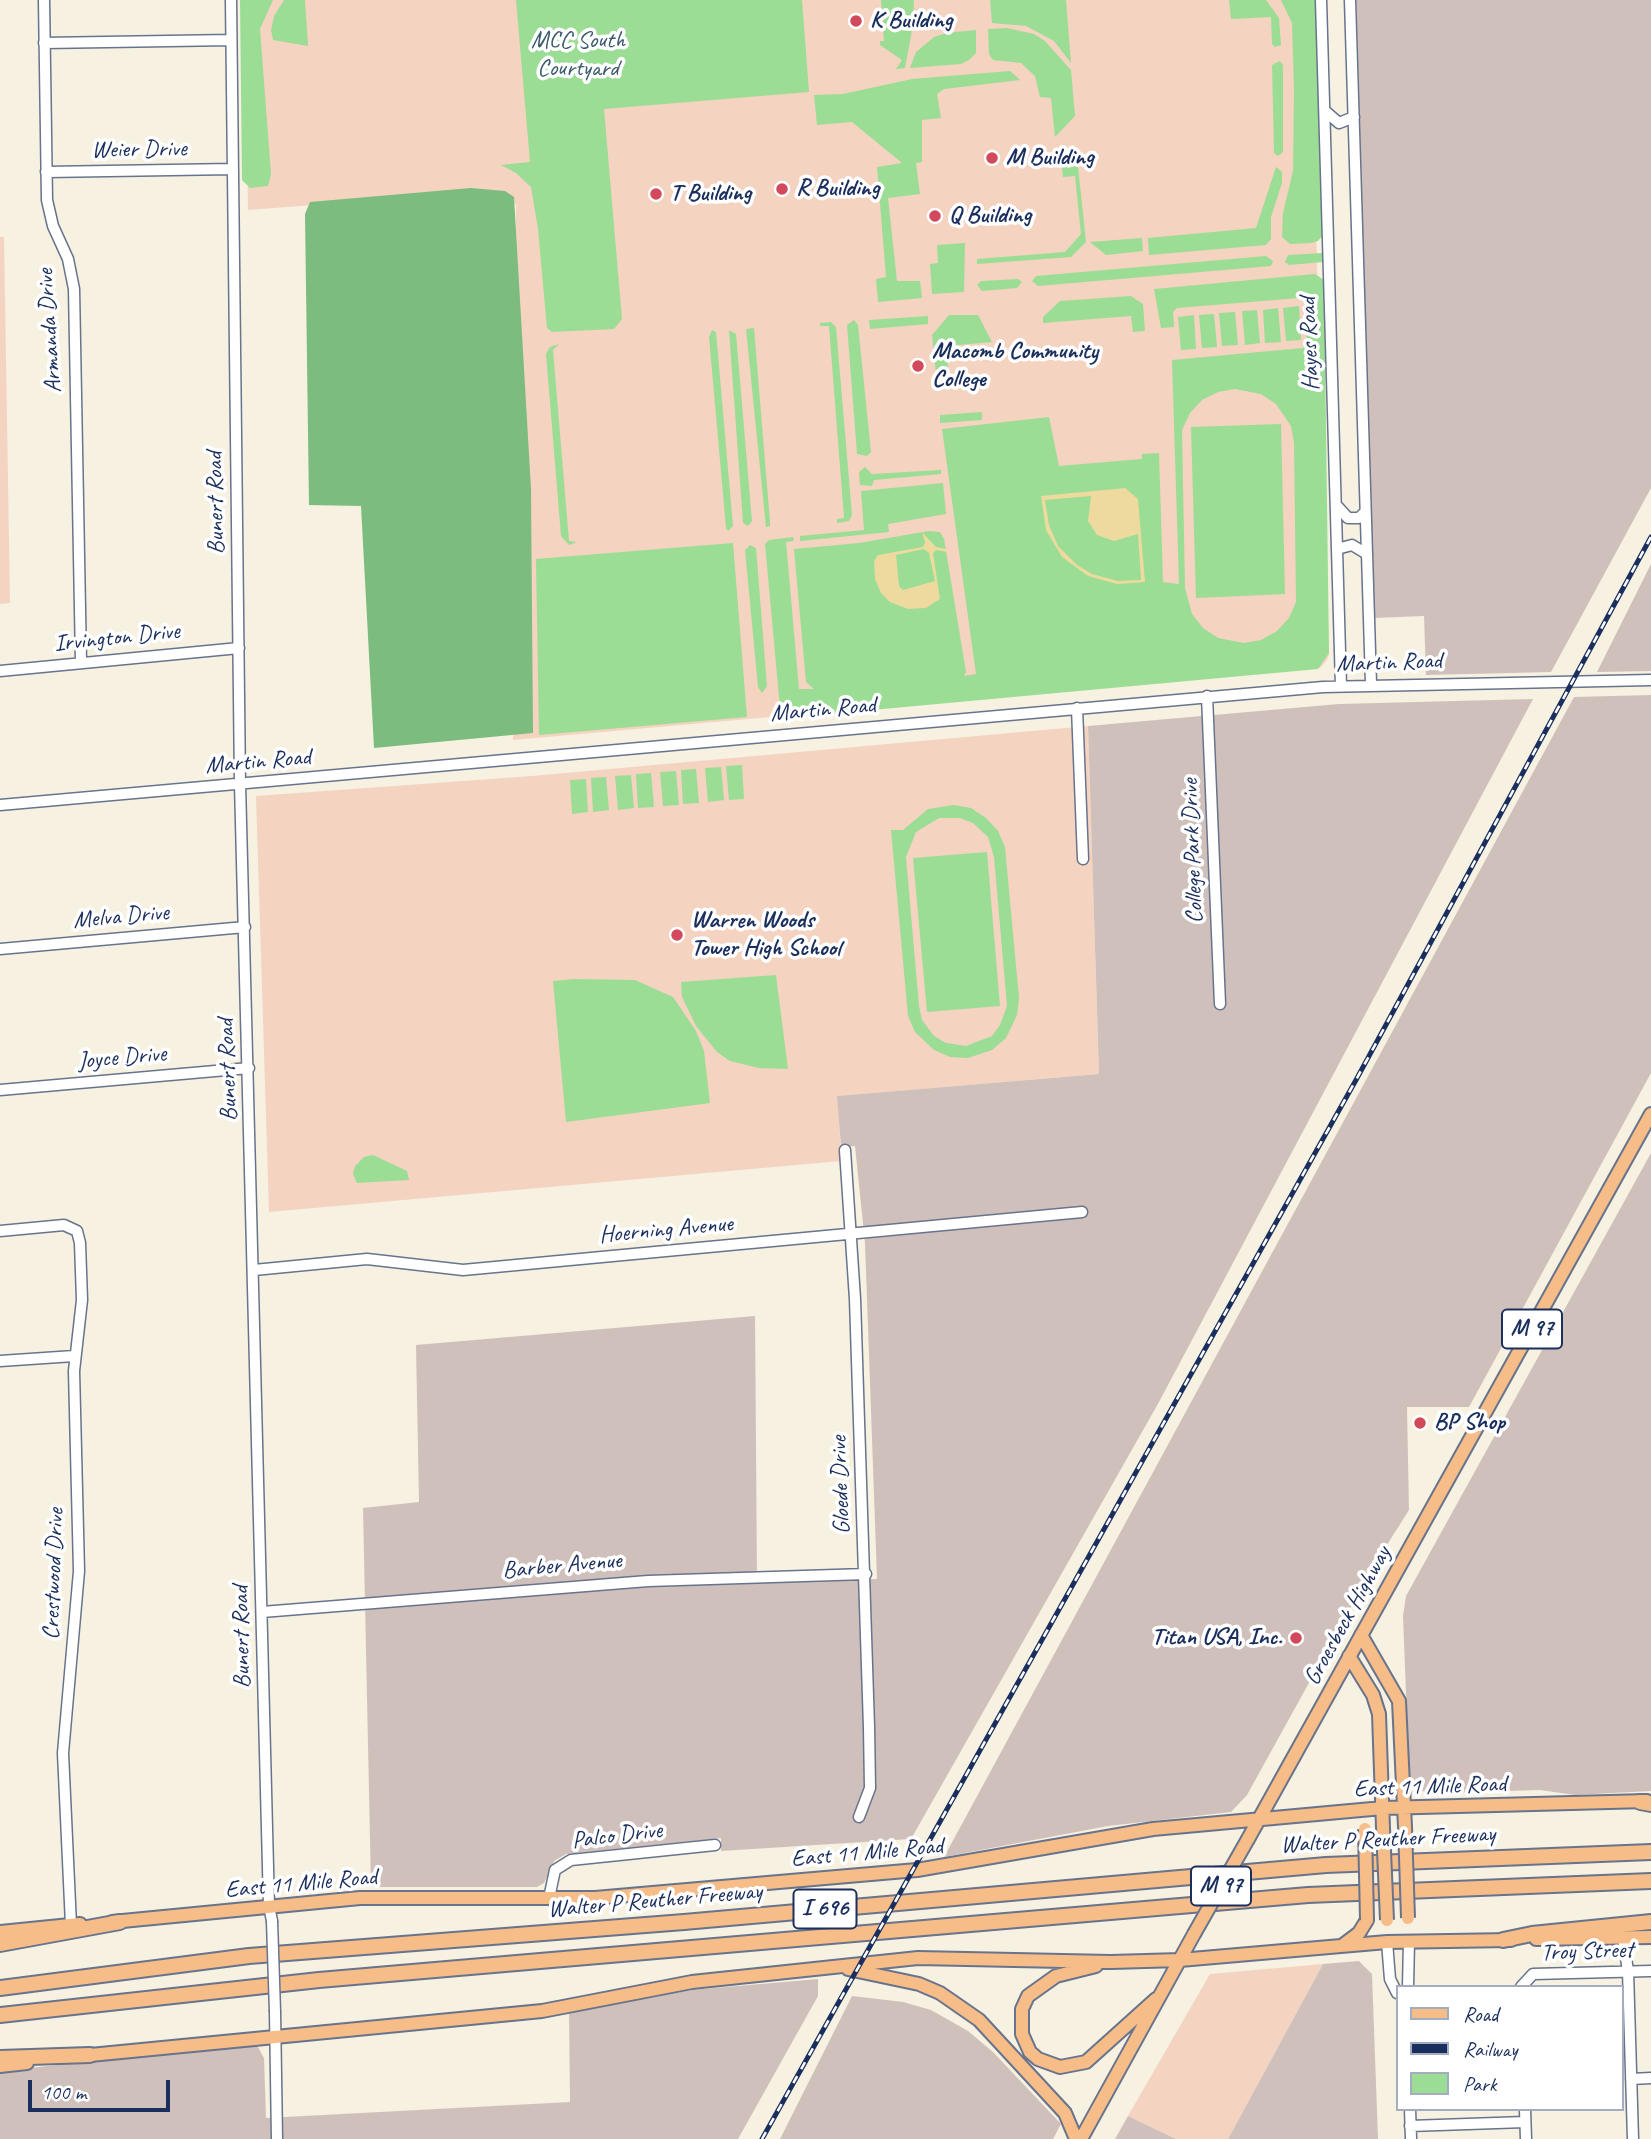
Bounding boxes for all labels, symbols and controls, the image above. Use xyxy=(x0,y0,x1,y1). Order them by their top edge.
place label: K Building xyxy=(870,7,953,35)
marker: K Building xyxy=(848,13,864,29)
park label: MCC South Courtyard xyxy=(531,27,625,83)
street label: Weier Drive xyxy=(91,135,187,165)
place label: M Building xyxy=(1006,144,1094,172)
marker: M Building xyxy=(984,150,1000,166)
place label: R Building xyxy=(796,175,879,203)
place label: T Building xyxy=(670,180,751,208)
marker: R Building xyxy=(774,181,790,197)
marker: T Building xyxy=(648,186,664,202)
place label: Q Building xyxy=(949,202,1031,230)
marker: Q Building xyxy=(927,208,943,224)
street label: Armanda Drive xyxy=(31,268,69,394)
street label: Hayes Road xyxy=(1294,297,1326,391)
place label: Macomb Community College xyxy=(932,338,1098,394)
marker: Macomb Community College xyxy=(910,358,926,374)
street label: Bunert Road xyxy=(201,451,231,555)
street label: Irvington Drive xyxy=(53,617,181,659)
street label: Martin Road xyxy=(1336,647,1442,679)
street label: Martin Road xyxy=(769,691,877,729)
street label: Martin Road xyxy=(204,743,312,781)
street label: College Park Drive xyxy=(1176,778,1210,924)
street label: Melva Drive xyxy=(72,898,170,936)
place label: Warren Woods Tower High School xyxy=(691,907,840,963)
marker: Warren Woods Tower High School xyxy=(669,927,685,943)
street label: Bunert Road xyxy=(212,1018,244,1122)
street label: Joyce Drive xyxy=(77,1040,167,1076)
street label: Hoerning Avenue xyxy=(598,1210,734,1250)
road number: M 97 xyxy=(1502,1310,1562,1348)
place label: BP Shop xyxy=(1434,1409,1505,1437)
marker: BP Shop xyxy=(1412,1415,1428,1431)
street label: Gloede Drive xyxy=(825,1435,857,1535)
street label: Crestwood Drive xyxy=(37,1508,71,1640)
street label: Groesbeck Highway xyxy=(1298,1542,1398,1690)
street label: Barber Avenue xyxy=(501,1546,623,1586)
street label: Bunert Road xyxy=(227,1585,257,1689)
place label: Titan USA, Inc. xyxy=(1151,1624,1282,1652)
marker: Titan USA, Inc. xyxy=(1288,1630,1304,1646)
street label: East 11 Mile Road xyxy=(1353,1770,1507,1804)
street label: Palco Drive xyxy=(570,1816,664,1856)
street label: Walter P Reuther Freeway xyxy=(1280,1820,1496,1860)
street label: East 11 Mile Road xyxy=(790,1832,944,1874)
street label: East 11 Mile Road xyxy=(224,1863,378,1905)
road number: M 97 xyxy=(1191,1867,1251,1906)
street label: Walter P Reuther Freeway xyxy=(547,1877,763,1925)
road number: I 696 xyxy=(794,1890,856,1928)
street label: Troy Street xyxy=(1540,1936,1634,1968)
legend xyxy=(1396,1985,1623,2111)
text: Road xyxy=(1463,2001,1498,2027)
text: Railway xyxy=(1463,2036,1517,2062)
scale bar xyxy=(32,2066,173,2110)
text: Park xyxy=(1463,2071,1496,2097)
text: 100 m xyxy=(41,2079,86,2105)

